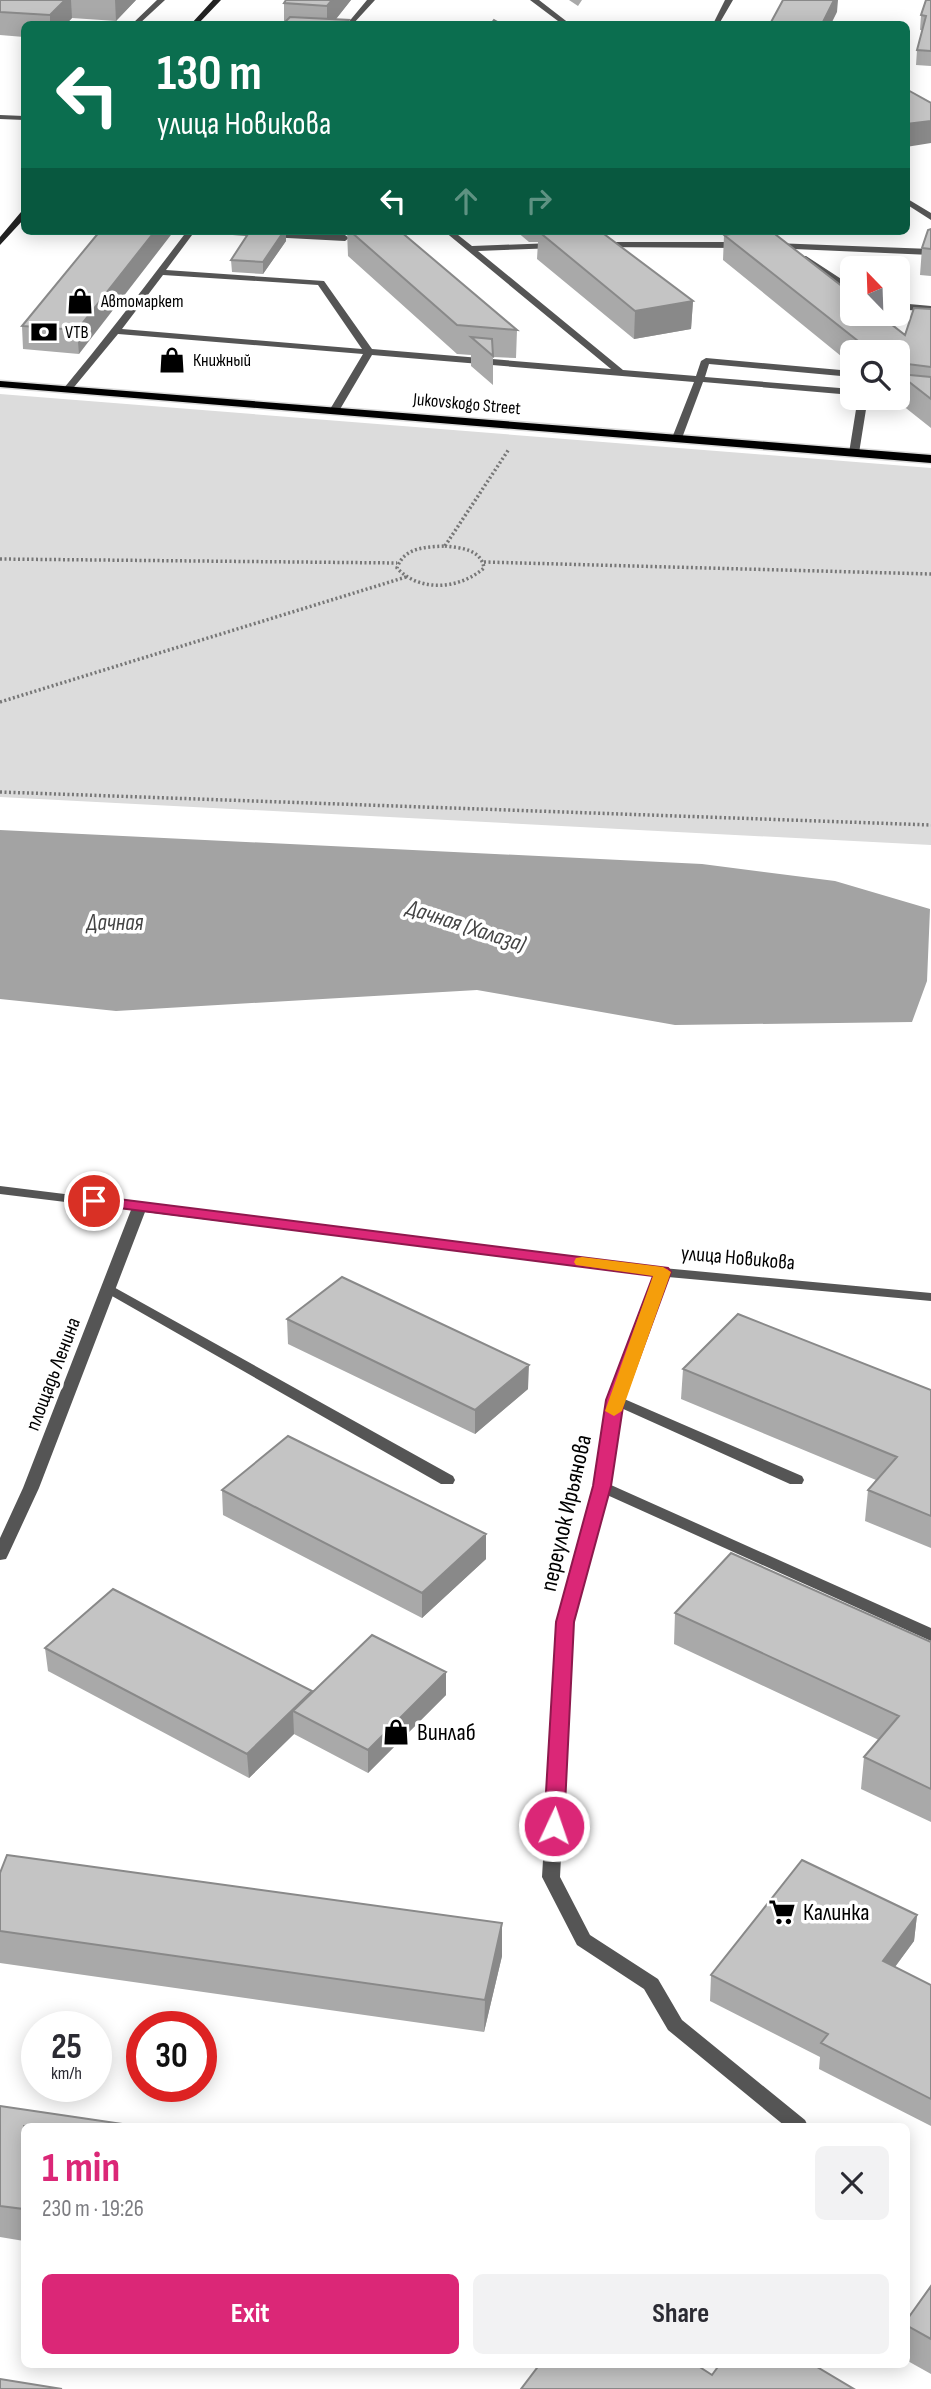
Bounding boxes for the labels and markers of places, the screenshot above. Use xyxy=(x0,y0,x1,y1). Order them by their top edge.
shop icon: Автомаркет xyxy=(65,286,95,316)
place label: Автомаркет xyxy=(100,291,184,312)
bank icon: VTB xyxy=(29,317,59,347)
place label: VTB xyxy=(65,322,89,343)
shop icon: Книжный xyxy=(157,345,187,375)
place label: Книжный xyxy=(193,350,251,371)
pin xyxy=(64,1171,124,1231)
shop icon: Винлаб xyxy=(381,1717,411,1747)
place label: Винлаб xyxy=(417,1718,476,1747)
supermarket icon: Калинка xyxy=(767,1897,797,1927)
place label: Калинка xyxy=(803,1898,870,1927)

